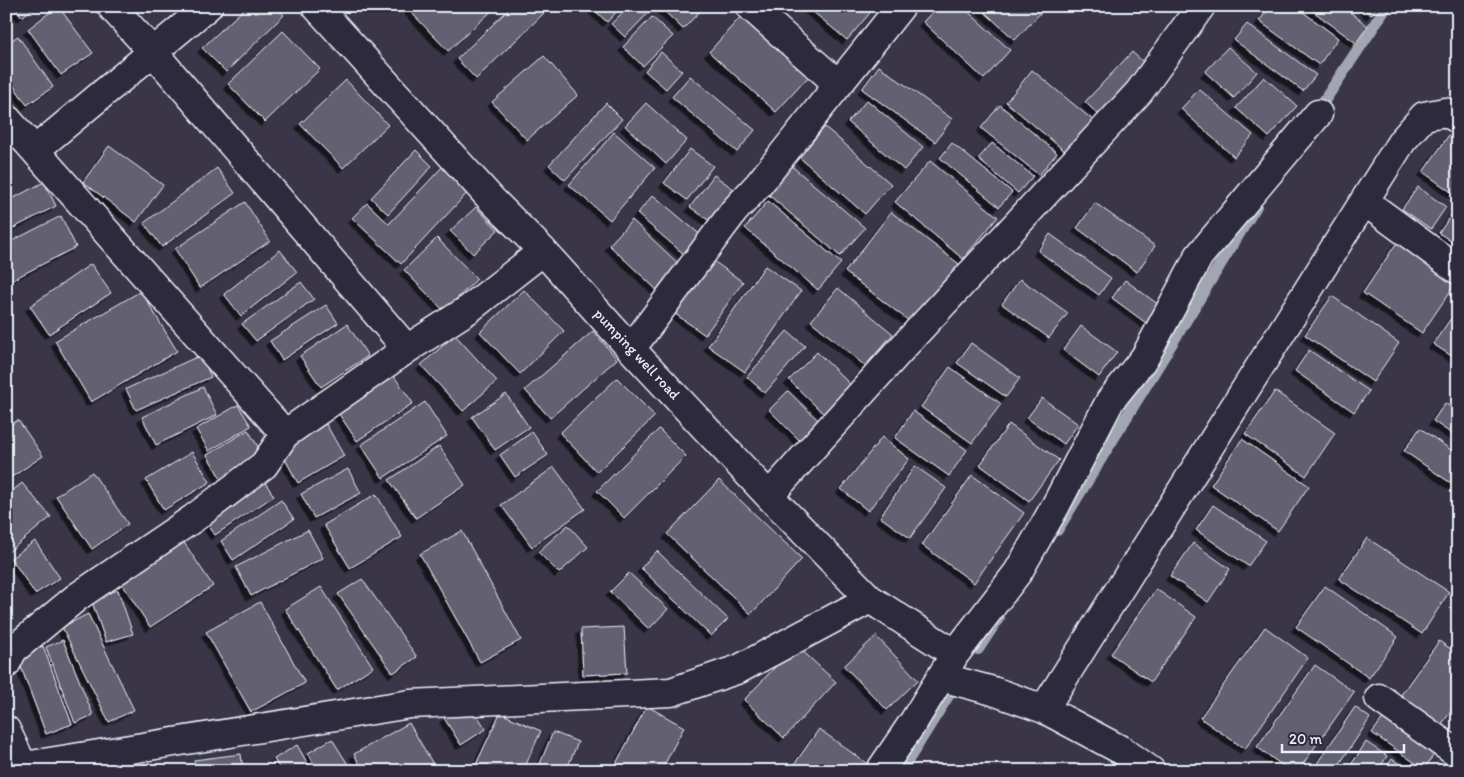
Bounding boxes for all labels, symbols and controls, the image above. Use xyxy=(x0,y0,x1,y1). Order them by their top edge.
street label: pumping well road xyxy=(590,305,684,404)
scale bar xyxy=(1282,722,1404,754)
text: 20 m xyxy=(1289,730,1323,748)

